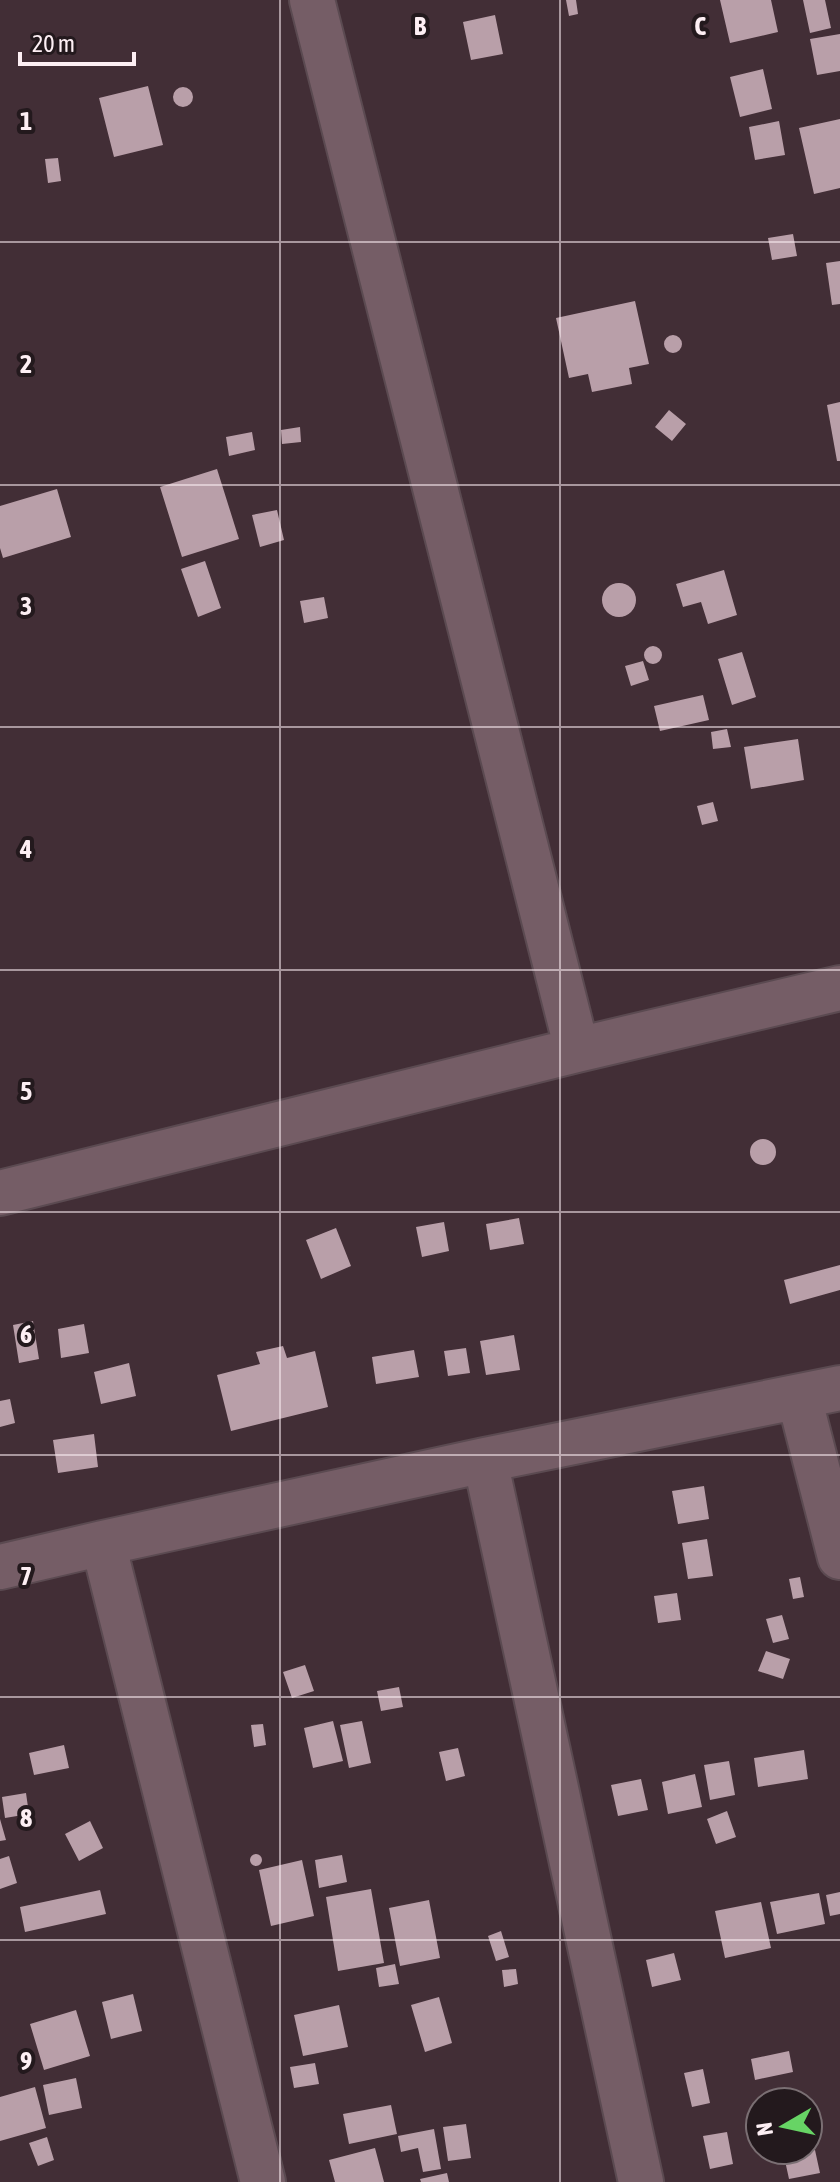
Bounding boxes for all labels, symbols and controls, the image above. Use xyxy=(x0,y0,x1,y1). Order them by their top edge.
text: B xyxy=(414,11,427,41)
text: C xyxy=(694,11,706,41)
scale bar xyxy=(20,16,134,66)
text: 20 m xyxy=(32,30,75,57)
text: 1 xyxy=(20,106,32,136)
text: 2 xyxy=(20,349,32,379)
text: 3 xyxy=(20,591,32,621)
text: 4 xyxy=(19,834,32,864)
text: 5 xyxy=(20,1076,32,1106)
text: 6 xyxy=(20,1319,32,1349)
text: 7 xyxy=(20,1561,32,1591)
text: 8 xyxy=(20,1803,32,1833)
text: 9 xyxy=(20,2046,32,2076)
north arrow xyxy=(744,2086,824,2166)
text: N xyxy=(750,2121,778,2138)

